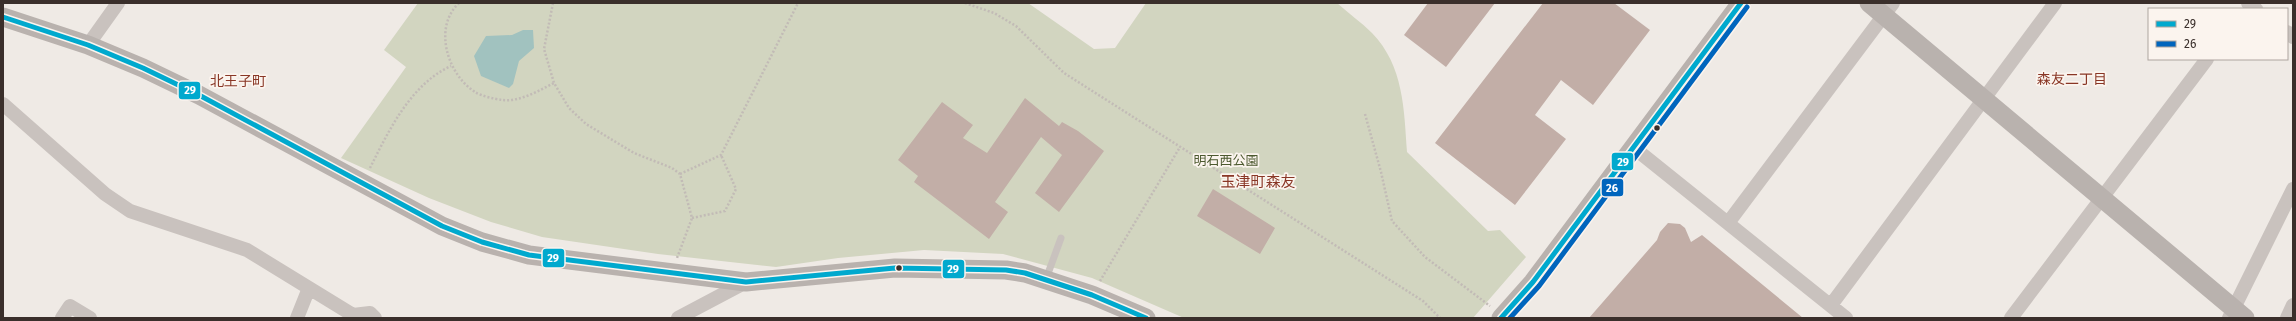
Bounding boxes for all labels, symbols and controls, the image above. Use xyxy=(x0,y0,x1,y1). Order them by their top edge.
legend xyxy=(2148,8,2288,60)
text: 29 xyxy=(2184,17,2196,31)
text: 26 xyxy=(2184,37,2196,51)
district label: 森友二丁目 xyxy=(2037,71,2107,88)
district label: 北王子町 xyxy=(210,73,266,90)
line badge: 29 xyxy=(178,81,201,100)
text: 29 xyxy=(184,84,196,97)
unlabelled marker xyxy=(1652,123,1662,133)
line badge: 29 xyxy=(1611,152,1634,171)
park label: 明石西公園 xyxy=(1193,153,1259,168)
text: 29 xyxy=(1617,156,1629,169)
district label: 玉津町森友 xyxy=(1220,173,1296,191)
line badge: 26 xyxy=(1601,178,1624,197)
text: 26 xyxy=(1606,182,1618,195)
line badge: 29 xyxy=(542,248,565,268)
text: 29 xyxy=(547,252,559,265)
line badge: 29 xyxy=(942,259,965,279)
unlabelled marker xyxy=(894,263,904,273)
text: 29 xyxy=(947,263,959,276)

